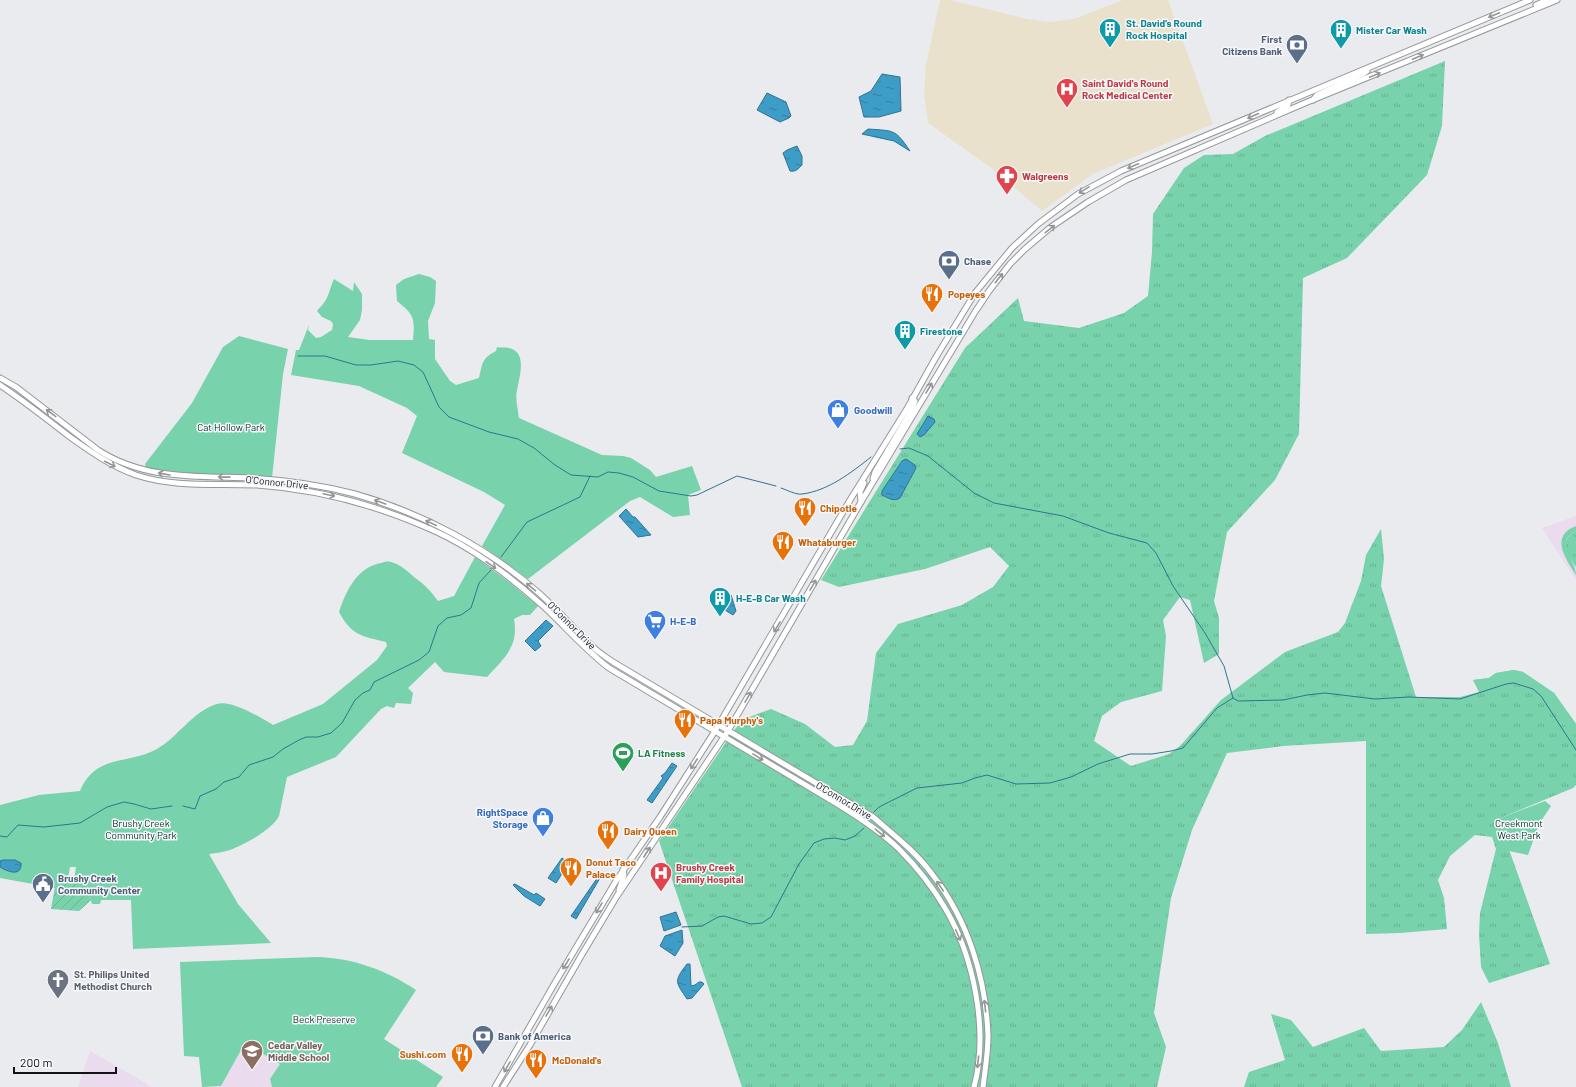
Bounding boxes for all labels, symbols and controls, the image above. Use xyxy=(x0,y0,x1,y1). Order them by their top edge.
one-way arrow xyxy=(1489,12,1501,19)
building icon: St. David's Round Rock Hospital xyxy=(1097,16,1123,49)
place label: St. David's Round Rock Hospital xyxy=(1126,17,1202,41)
building icon: Mister Car Wash xyxy=(1328,17,1354,50)
place label: Mister Car Wash xyxy=(1356,24,1427,36)
bank icon: First Citizens Bank xyxy=(1284,32,1310,65)
place label: First Citizens Bank xyxy=(1222,33,1283,57)
one-way arrow xyxy=(1412,52,1424,60)
one-way arrow xyxy=(1368,70,1380,78)
hospital icon: Saint David's Round Rock Medical Center xyxy=(1054,76,1080,109)
place label: Saint David's Round Rock Medical Center xyxy=(1082,77,1172,101)
one-way arrow xyxy=(1248,113,1260,120)
one-way arrow xyxy=(1128,162,1140,170)
pharmacy icon: Walgreens xyxy=(994,163,1020,196)
place label: Walgreens xyxy=(1022,170,1069,182)
one-way arrow xyxy=(1078,187,1090,195)
one-way arrow xyxy=(1044,225,1055,233)
bank icon: Chase xyxy=(936,248,962,281)
place label: Chase xyxy=(964,255,992,267)
one-way arrow xyxy=(995,273,1003,284)
restaurant icon: Popeyes xyxy=(919,281,945,314)
place label: Popeyes xyxy=(948,288,985,300)
building icon: Firestone xyxy=(892,318,918,351)
place label: Firestone xyxy=(920,325,963,337)
one-way arrow xyxy=(925,383,933,394)
shop icon: Goodwill xyxy=(825,397,851,430)
place label: Goodwill xyxy=(854,404,892,416)
one-way arrow xyxy=(45,409,56,418)
park label: Cat Hollow Park xyxy=(197,421,265,433)
one-way arrow xyxy=(104,460,116,468)
one-way arrow xyxy=(158,470,171,478)
street label: O'Connor Drive xyxy=(245,473,309,491)
one-way arrow xyxy=(218,474,231,481)
one-way arrow xyxy=(322,492,335,500)
restaurant icon: Chipotle xyxy=(792,495,818,528)
one-way arrow xyxy=(374,498,386,506)
place label: Chipotle xyxy=(820,502,857,514)
one-way arrow xyxy=(425,518,437,526)
restaurant icon: Whataburger xyxy=(770,529,796,562)
place label: Whataburger xyxy=(798,536,856,548)
one-way arrow xyxy=(486,561,497,569)
one-way arrow xyxy=(810,579,818,591)
one-way arrow xyxy=(526,582,537,591)
building icon: H-E-B Car Wash xyxy=(707,585,733,618)
place label: H-E-B Car Wash xyxy=(736,592,806,604)
street label: O'Connor Drive xyxy=(545,598,599,652)
supermarket icon: H-E-B xyxy=(642,608,668,641)
place label: H-E-B xyxy=(670,615,697,627)
one-way arrow xyxy=(773,621,781,633)
one-way arrow xyxy=(744,692,752,703)
restaurant icon: Papa Murphy's xyxy=(672,707,698,740)
place label: Papa Murphy's xyxy=(700,714,763,726)
sports icon: LA Fitness xyxy=(610,740,636,773)
place label: LA Fitness xyxy=(638,747,685,759)
one-way arrow xyxy=(752,753,764,761)
one-way arrow xyxy=(690,758,698,769)
street label: O'Connor Drive xyxy=(814,779,874,821)
shop icon: RightSpace Storage xyxy=(530,805,556,838)
place label: RightSpace Storage xyxy=(477,806,529,830)
park label: Brushy Creek Community Park xyxy=(105,817,177,841)
park label: Creekmont West Park xyxy=(1495,817,1543,841)
restaurant icon: Dairy Queen xyxy=(595,818,621,851)
place label: Dairy Queen xyxy=(624,825,677,837)
one-way arrow xyxy=(874,829,885,838)
one-way arrow xyxy=(643,846,651,858)
restaurant icon: Donut Taco Palace xyxy=(558,855,584,888)
place label: Donut Taco Palace xyxy=(586,856,637,880)
hospital icon: Brushy Creek Family Hospital xyxy=(648,860,674,893)
place label: Brushy Creek Family Hospital xyxy=(676,861,743,885)
public building icon: Brushy Creek Community Center xyxy=(30,871,56,904)
place label: Brushy Creek Community Center xyxy=(58,872,141,896)
one-way arrow xyxy=(936,880,944,892)
one-way arrow xyxy=(595,902,603,914)
one-way arrow xyxy=(955,929,962,941)
one-way arrow xyxy=(561,958,569,970)
church icon: St. Philips United Methodist Church xyxy=(45,967,71,1000)
place label: St. Philips United Methodist Church xyxy=(74,968,152,992)
one-way arrow xyxy=(981,1000,989,1013)
one-way arrow xyxy=(546,1005,554,1017)
park label: Beck Preserve xyxy=(293,1013,355,1025)
bank icon: Bank of America xyxy=(470,1023,496,1056)
place label: Bank of America xyxy=(498,1030,571,1042)
school or university icon: Cedar Valley Middle School xyxy=(239,1038,265,1071)
place label: Cedar Valley Middle School xyxy=(268,1039,329,1063)
restaurant icon: Sushi.com xyxy=(449,1041,475,1074)
restaurant icon: McDonald's xyxy=(523,1047,549,1080)
place label: Sushi.com xyxy=(400,1048,446,1060)
scale bar xyxy=(14,1049,116,1075)
place label: McDonald's xyxy=(552,1054,602,1066)
text: 200 m xyxy=(20,1055,52,1069)
one-way arrow xyxy=(974,1055,982,1068)
one-way arrow xyxy=(502,1061,510,1073)

